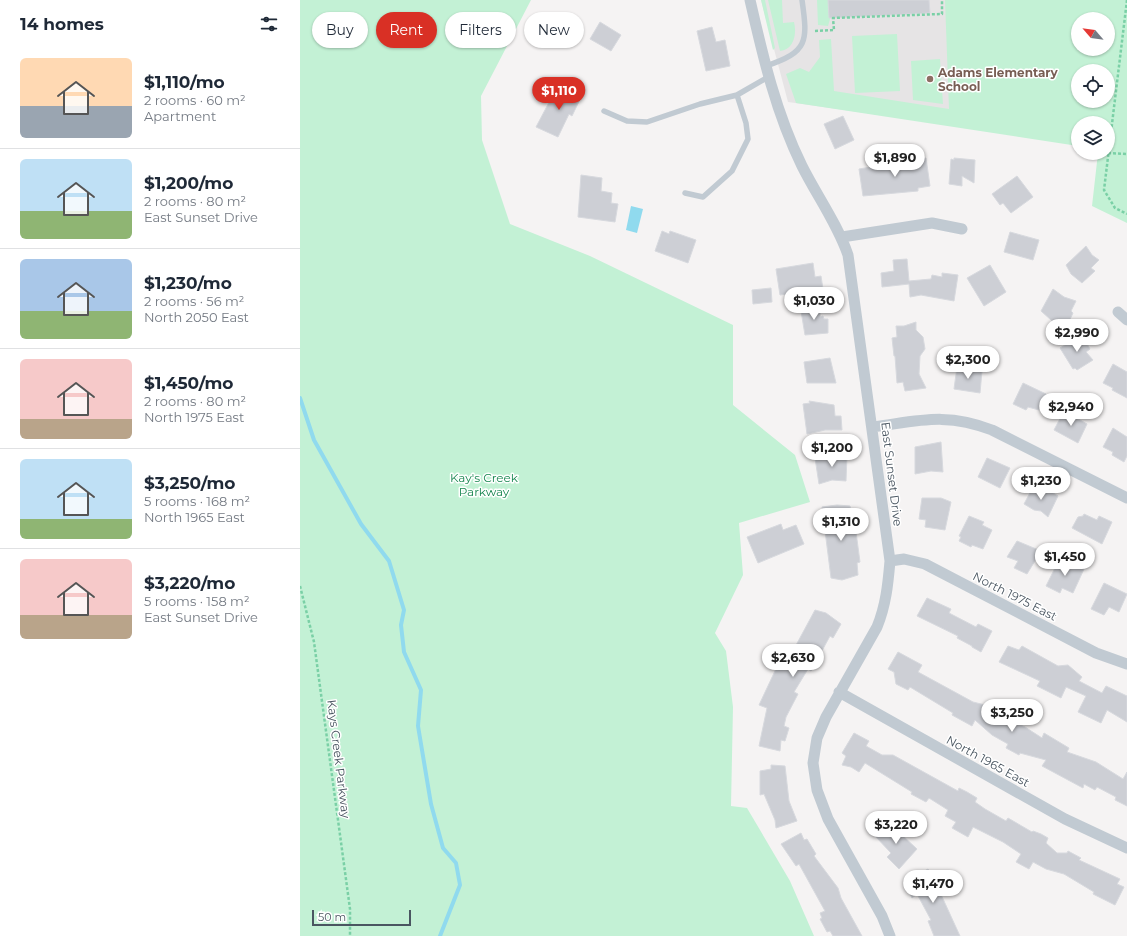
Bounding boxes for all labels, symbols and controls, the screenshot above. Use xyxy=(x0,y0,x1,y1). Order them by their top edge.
chip: Buy xyxy=(312,12,368,48)
chip: Rent xyxy=(376,12,437,48)
chip: Filters xyxy=(445,12,516,48)
chip: New xyxy=(524,12,584,48)
north arrow xyxy=(1071,12,1115,56)
map controls xyxy=(1071,12,1115,160)
icon: filters xyxy=(258,13,280,35)
text: 14 homes xyxy=(20,14,104,34)
button: locate xyxy=(1071,64,1115,108)
place label: Adams Elementary School xyxy=(937,65,1059,94)
text: $1,110/mo xyxy=(144,72,225,92)
icon: home xyxy=(52,74,100,122)
marker: Adams Elementary School xyxy=(925,74,935,84)
pin: $1,110 xyxy=(526,77,592,111)
text: $1,110 xyxy=(541,82,577,98)
text: 2 rooms · 60 m² xyxy=(144,92,246,108)
text: Apartment xyxy=(144,108,216,124)
button: layers xyxy=(1071,116,1115,160)
pin: $1,890 xyxy=(862,144,928,178)
text: $1,890 xyxy=(874,149,916,165)
text: $1,200/mo xyxy=(144,173,233,193)
icon: home xyxy=(52,175,100,223)
text: 2 rooms · 80 m² xyxy=(144,193,246,209)
text: East Sunset Drive xyxy=(144,209,258,225)
text: $1,230/mo xyxy=(144,273,232,293)
icon: home xyxy=(52,275,100,323)
pin: $1,030 xyxy=(781,287,847,321)
text: $1,030 xyxy=(793,292,835,308)
text: 2 rooms · 56 m² xyxy=(144,293,244,309)
text: North 2050 East xyxy=(144,309,249,325)
pin: $2,990 xyxy=(1044,319,1110,353)
text: $2,990 xyxy=(1055,324,1099,340)
pin: $2,300 xyxy=(935,346,1001,380)
text: $2,300 xyxy=(946,351,990,367)
text: $1,450/mo xyxy=(144,373,233,393)
icon: home xyxy=(52,375,100,423)
text: 2 rooms · 80 m² xyxy=(144,393,246,409)
pin: $2,940 xyxy=(1038,393,1104,427)
text: $2,940 xyxy=(1048,398,1094,414)
text: North 1975 East xyxy=(144,409,244,425)
street label: East Sunset Drive xyxy=(878,421,906,527)
pin: $1,200 xyxy=(799,434,865,468)
text: $1,200 xyxy=(811,439,853,455)
pin: $1,230 xyxy=(1008,467,1074,501)
park label: Kay's Creek Parkway xyxy=(450,470,519,499)
text: $1,230 xyxy=(1021,472,1062,488)
text: $3,250/mo xyxy=(144,473,235,493)
icon: home xyxy=(52,475,100,523)
text: 5 rooms · 168 m² xyxy=(144,493,250,509)
pin: $1,310 xyxy=(808,508,874,542)
text: North 1965 East xyxy=(144,509,245,525)
text: $1,310 xyxy=(822,513,860,529)
pin: $1,450 xyxy=(1032,543,1098,577)
text: $1,450 xyxy=(1044,548,1086,564)
street label: North 1975 East xyxy=(970,568,1060,624)
text: $3,220/mo xyxy=(144,573,235,593)
icon: home xyxy=(52,575,100,623)
text: 5 rooms · 158 m² xyxy=(144,593,249,609)
text: East Sunset Drive xyxy=(144,609,258,625)
pin: $2,630 xyxy=(760,644,826,678)
text: $2,630 xyxy=(771,649,815,665)
street label: Kays Creek Parkway xyxy=(324,699,354,820)
pin: $3,250 xyxy=(979,699,1045,733)
text: $3,250 xyxy=(990,704,1034,720)
street label: North 1965 East xyxy=(944,732,1032,790)
pin: $3,220 xyxy=(863,811,929,845)
text: $3,220 xyxy=(874,816,918,832)
pin: $1,470 xyxy=(900,870,966,904)
text: $1,470 xyxy=(912,875,954,891)
scale bar xyxy=(312,908,411,927)
text: 50 m xyxy=(318,910,346,924)

